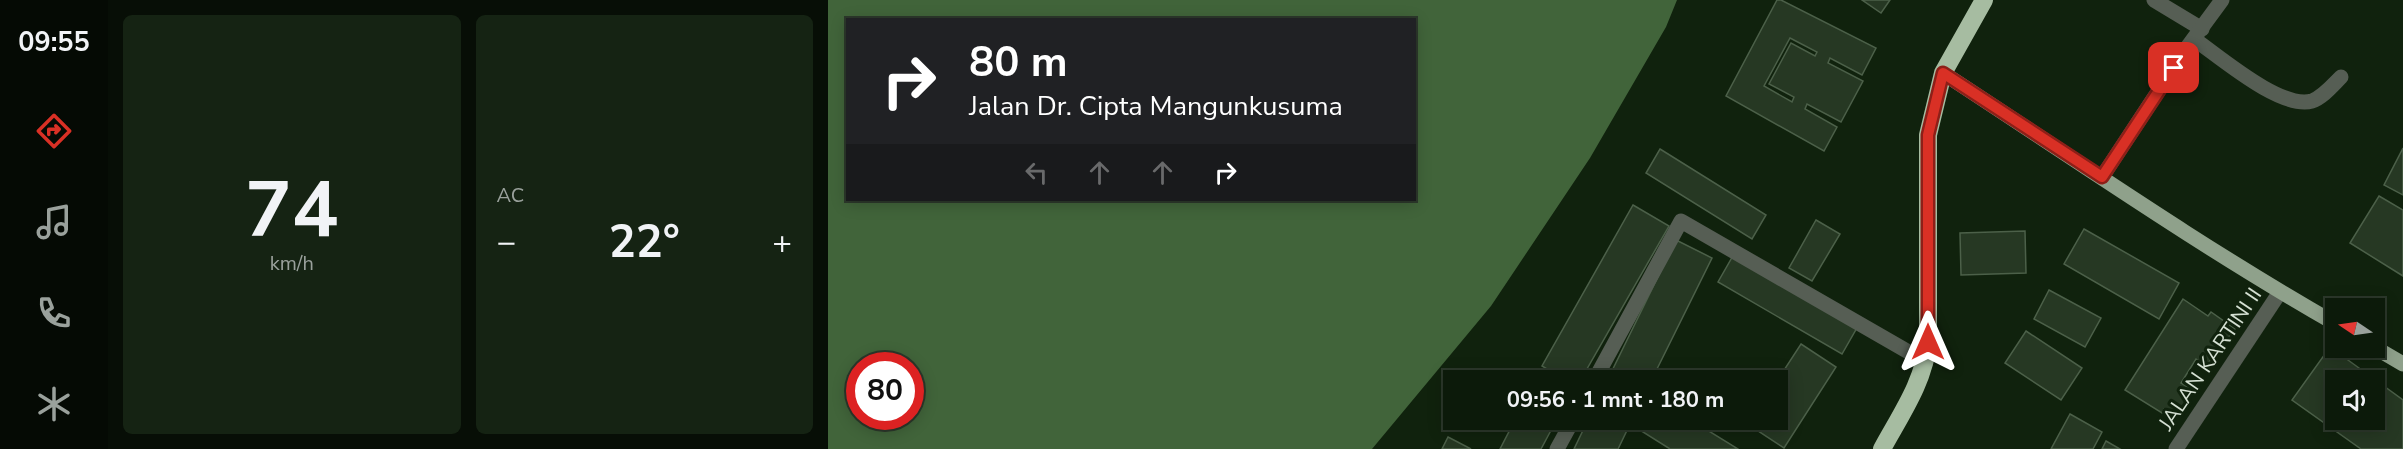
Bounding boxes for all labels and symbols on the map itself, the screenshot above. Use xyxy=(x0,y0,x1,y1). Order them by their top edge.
pin xyxy=(2148,42,2199,93)
street label: JALAN KARTINI II xyxy=(2151,282,2268,436)
north arrow xyxy=(2325,298,2385,358)
position arrow xyxy=(1896,310,1960,374)
speed limit sign: 80 xyxy=(846,352,924,430)

